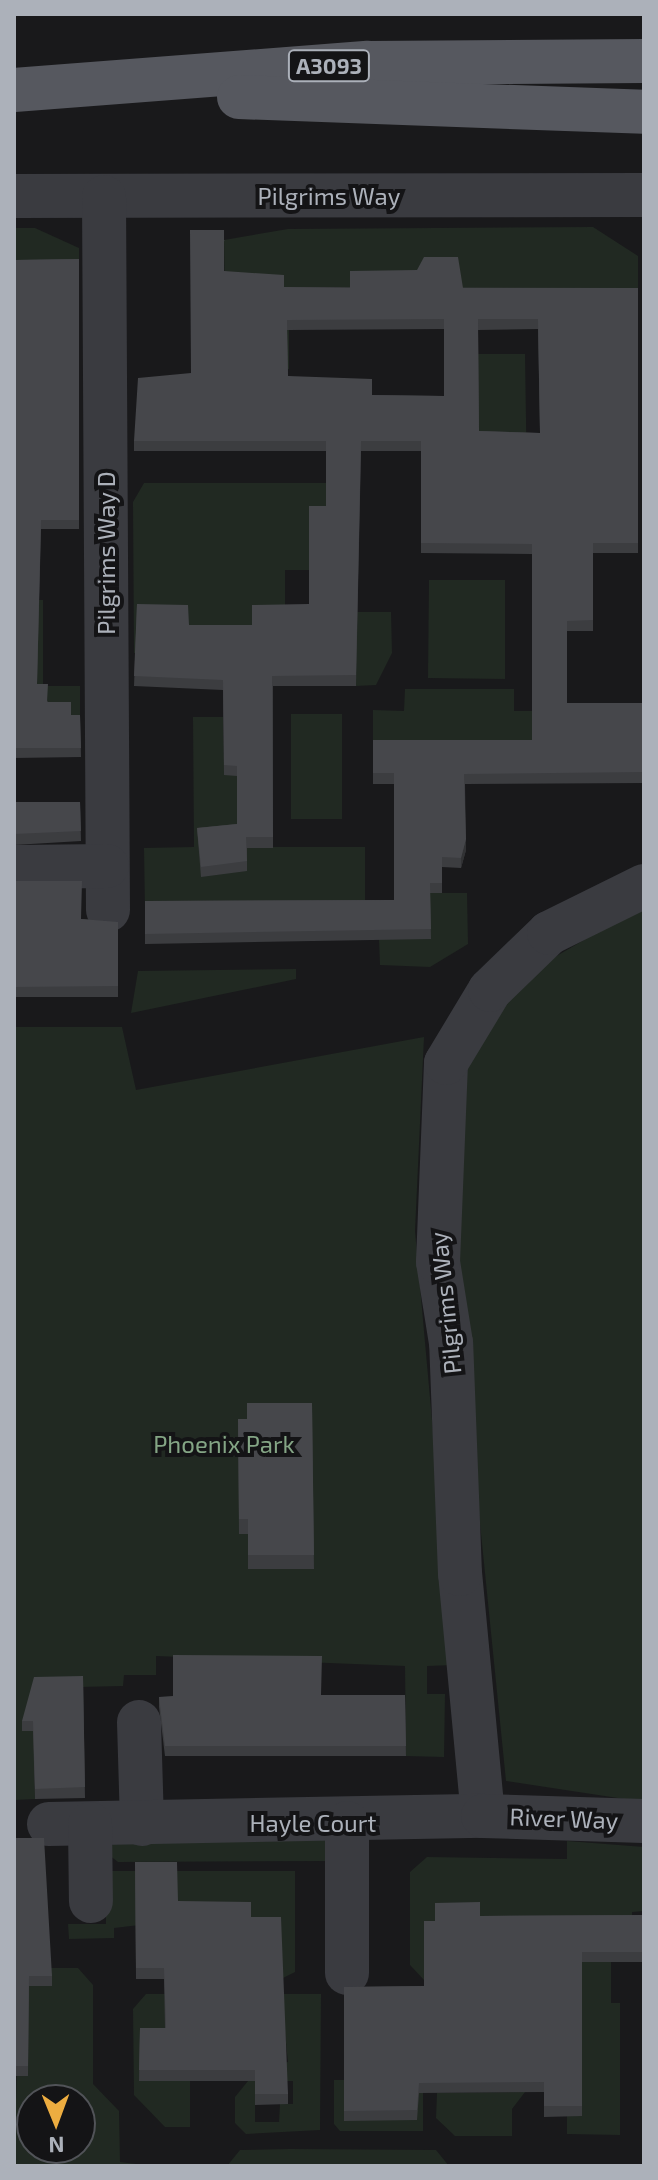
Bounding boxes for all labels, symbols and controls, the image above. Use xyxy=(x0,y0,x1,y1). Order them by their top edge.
road number: A3093 xyxy=(287,48,371,84)
street label: Pilgrims Way xyxy=(257,182,401,210)
street label: Pilgrims Way D xyxy=(92,471,120,635)
street label: Pilgrims Way xyxy=(423,1230,467,1376)
park label: Phoenix Park xyxy=(153,1430,295,1458)
street label: River Way xyxy=(509,1802,619,1834)
street label: Hayle Court xyxy=(249,1809,377,1837)
north arrow xyxy=(16,2084,96,2164)
text: N xyxy=(48,2133,65,2159)

